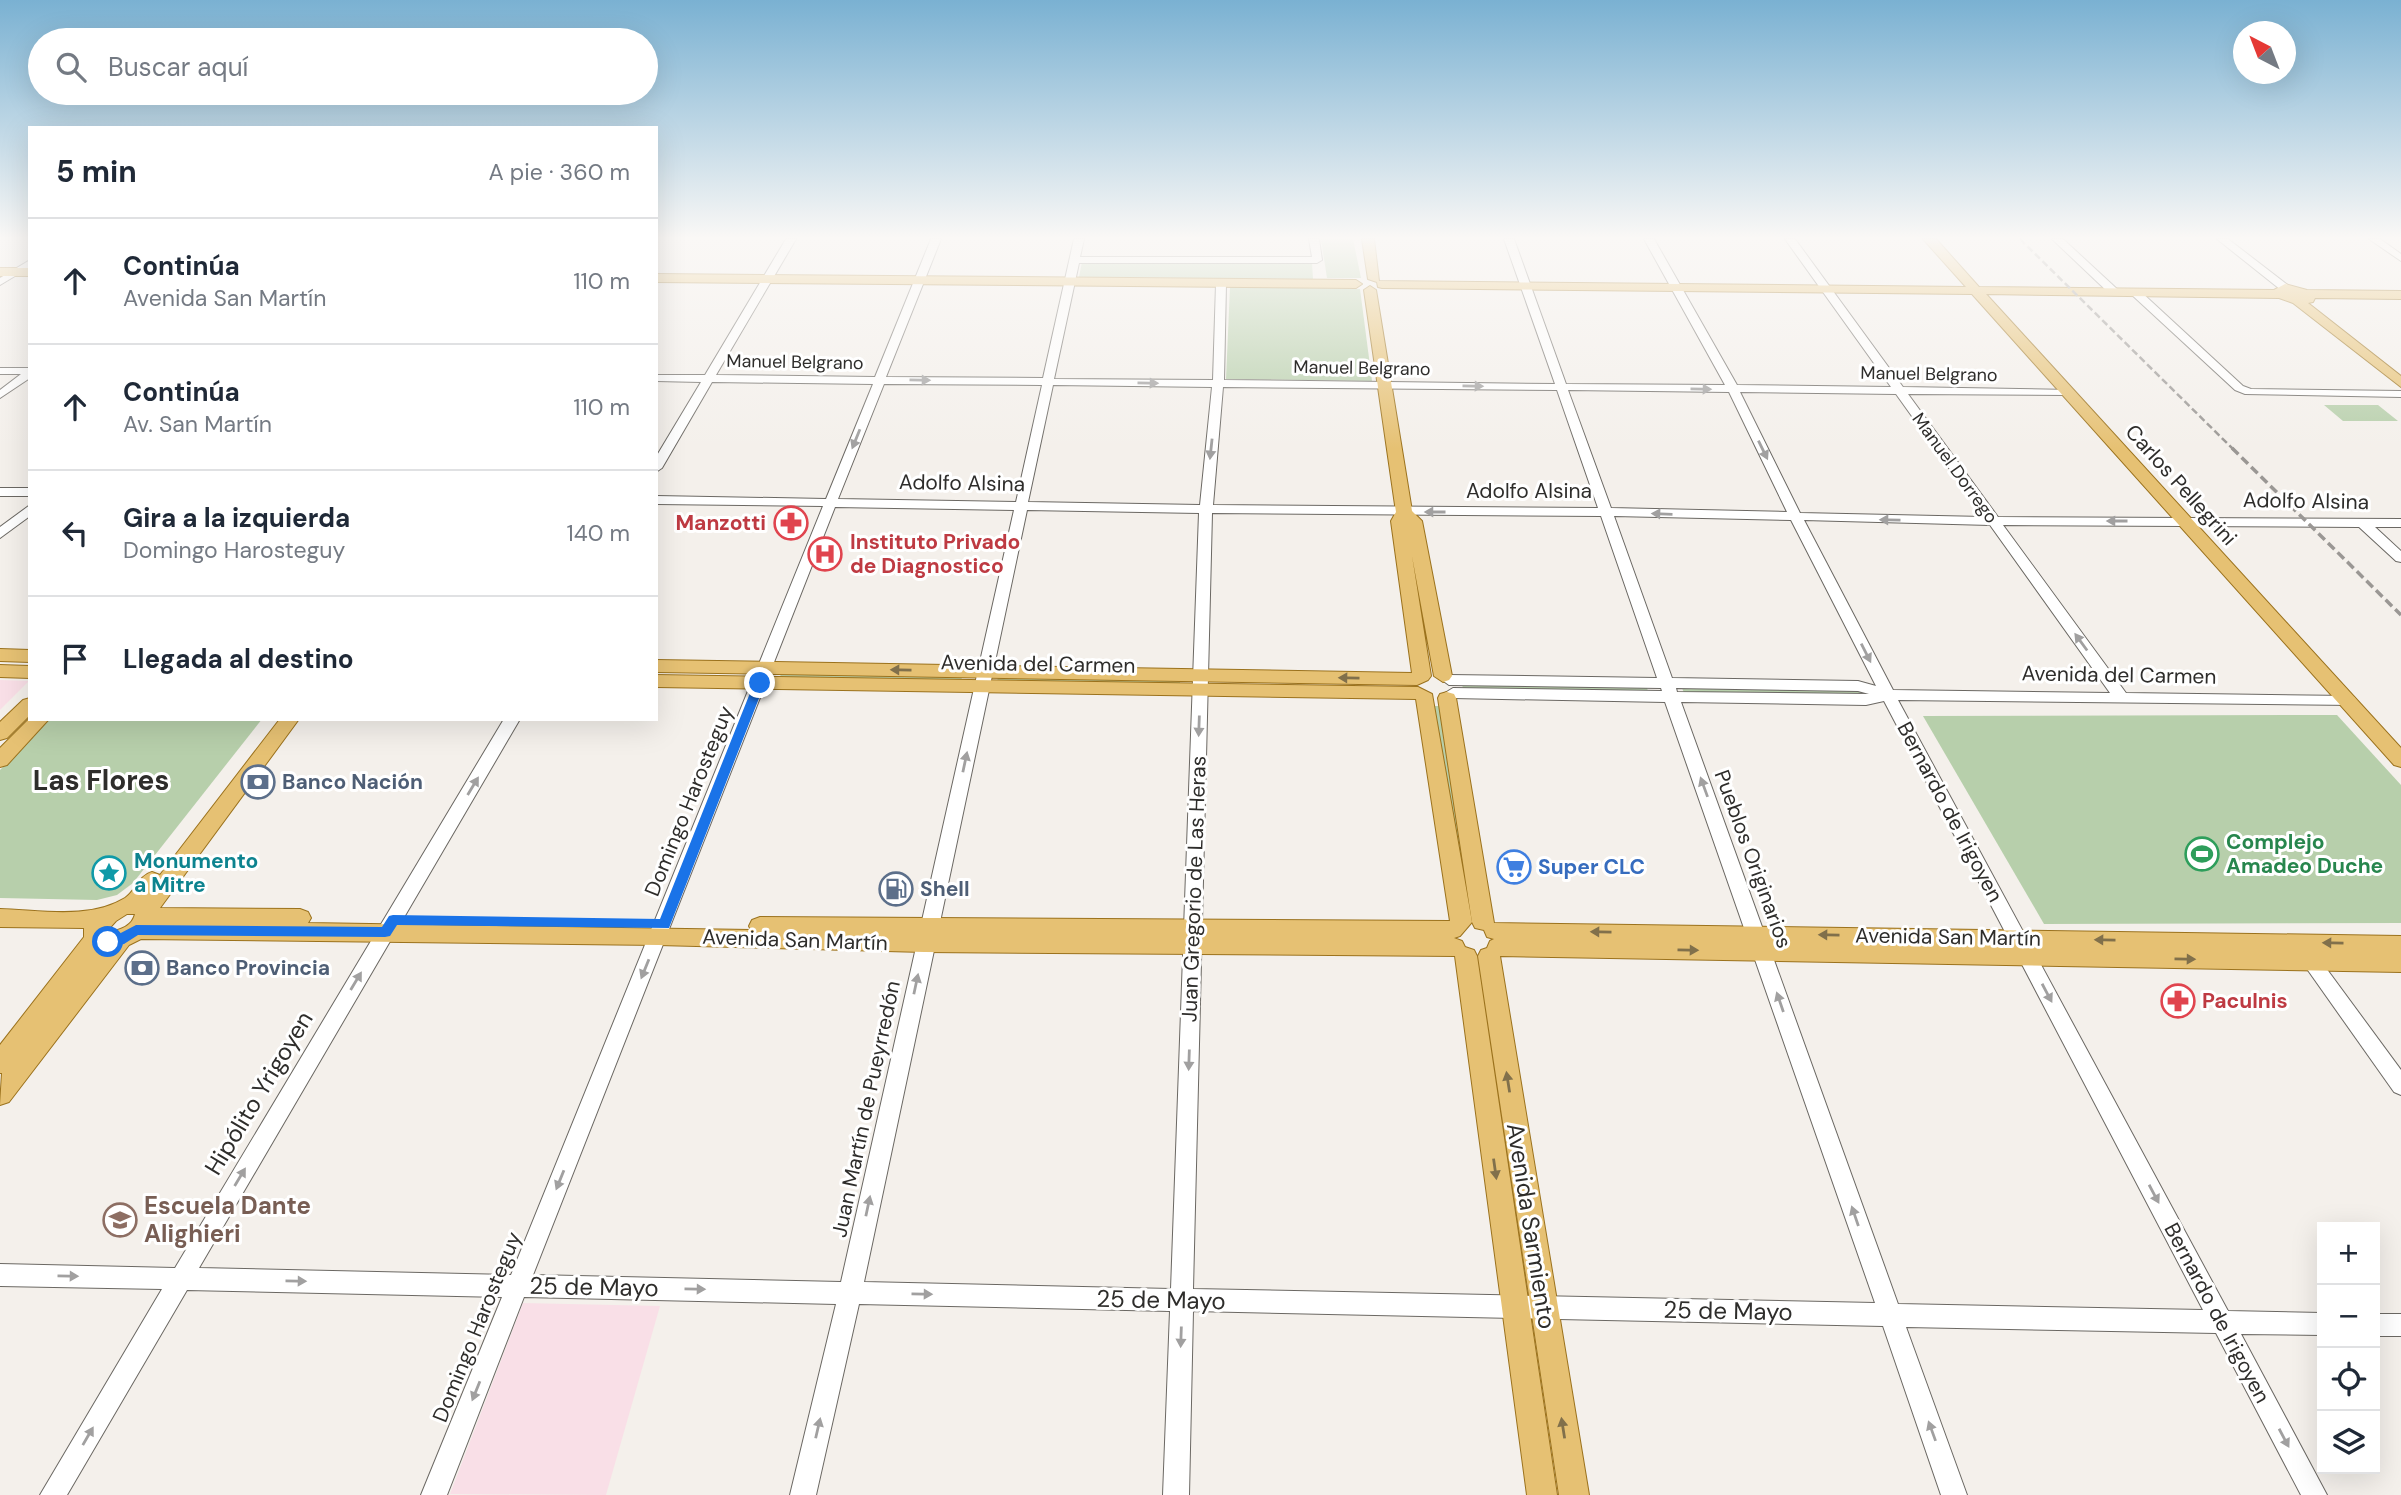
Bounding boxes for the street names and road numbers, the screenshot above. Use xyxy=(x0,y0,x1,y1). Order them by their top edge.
street label: Manuel Belgrano xyxy=(726,349,864,375)
street label: Manuel Belgrano xyxy=(1293,355,1431,381)
street label: Manuel Belgrano xyxy=(1860,361,1998,387)
street label: Manuel Dorrego xyxy=(1907,408,2003,528)
street label: Carlos Pellegrini xyxy=(2119,418,2243,552)
street label: Adolfo Alsina xyxy=(899,468,1025,498)
street label: Adolfo Alsina xyxy=(1466,477,1592,505)
street label: Adolfo Alsina xyxy=(2243,486,2369,516)
street label: Avenida del Carmen xyxy=(940,648,1136,680)
street label: Avenida del Carmen xyxy=(2021,659,2217,691)
street label: Domingo Harosteguy xyxy=(638,701,740,900)
street label: Bernardo de Irigoyen xyxy=(1891,717,2009,907)
street label: Juan Gregorio de Las Heras xyxy=(1175,755,1213,1023)
street label: Pueblos Originarios xyxy=(1708,766,1798,952)
street label: Avenida San Martín xyxy=(1855,921,2041,953)
street label: Avenida San Martín xyxy=(702,923,888,957)
street label: Juan Martín de Pueyrredón xyxy=(825,978,907,1240)
street label: Hipólito Yrigoyen xyxy=(197,1005,320,1180)
street label: Avenida Sarmiento xyxy=(1500,1121,1563,1331)
street label: Bernardo de Irigoyen xyxy=(2158,1218,2276,1408)
street label: Domingo Harosteguy xyxy=(426,1227,528,1426)
street label: 25 de Mayo xyxy=(529,1270,659,1303)
street label: 25 de Mayo xyxy=(1096,1283,1226,1316)
street label: 25 de Mayo xyxy=(1663,1294,1793,1327)

